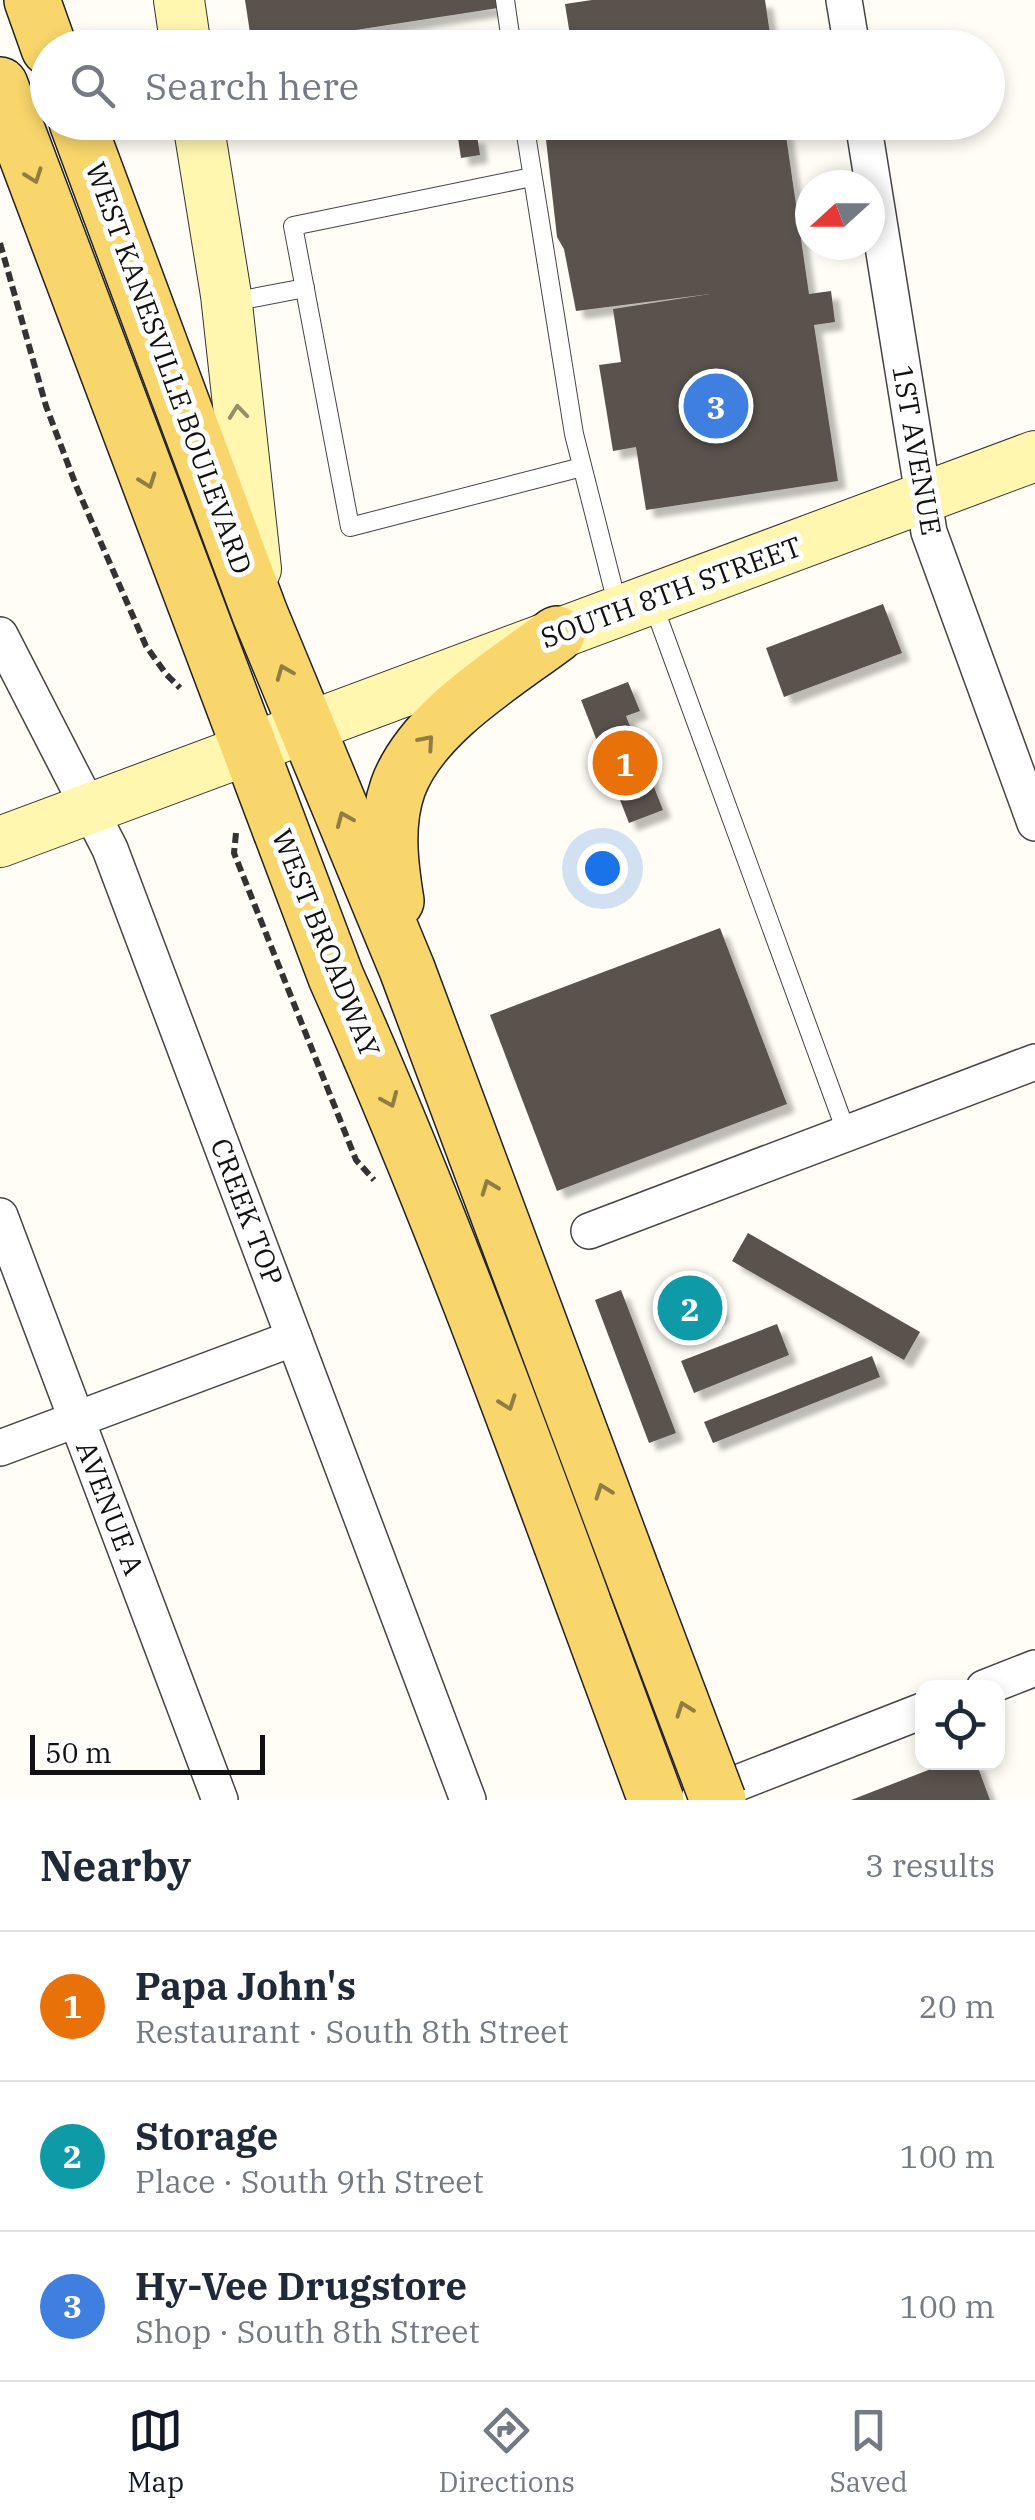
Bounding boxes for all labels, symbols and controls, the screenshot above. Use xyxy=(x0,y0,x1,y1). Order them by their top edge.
search box xyxy=(30,30,1005,140)
icon: search xyxy=(65,58,120,113)
text: Search here xyxy=(145,61,359,110)
street label: WEST KANESVILLE BOULEVARD xyxy=(78,157,261,579)
one-way arrow xyxy=(22,167,43,184)
north arrow xyxy=(795,170,885,260)
street label: 1ST AVENUE xyxy=(884,362,951,538)
pin: 3 xyxy=(684,368,748,444)
one-way arrow xyxy=(228,404,249,420)
one-way arrow xyxy=(136,471,157,488)
street label: SOUTH 8TH STREET xyxy=(535,527,806,656)
one-way arrow xyxy=(275,664,295,681)
pin: 1 xyxy=(592,726,658,800)
one-way arrow xyxy=(415,735,433,754)
one-way arrow xyxy=(336,811,356,829)
street label: WEST BROADWAY xyxy=(264,823,389,1062)
your location xyxy=(577,843,628,894)
one-way arrow xyxy=(378,1090,398,1108)
street label: CREEK TOP xyxy=(202,1133,292,1291)
one-way arrow xyxy=(481,1179,501,1196)
pin: 2 xyxy=(658,1270,722,1346)
one-way arrow xyxy=(496,1393,517,1410)
street label: AVENUE A xyxy=(68,1436,153,1580)
one-way arrow xyxy=(594,1484,615,1501)
map controls xyxy=(915,1680,1005,1770)
button: locate xyxy=(915,1680,1005,1770)
one-way arrow xyxy=(675,1701,695,1718)
scale bar xyxy=(30,1730,265,1774)
text: 50 m xyxy=(45,1734,112,1771)
text: Nearby xyxy=(40,1838,191,1893)
text: 3 results xyxy=(865,1844,995,1886)
text: Papa John's xyxy=(135,1961,356,2010)
text: 1 xyxy=(63,1985,82,2027)
text: 20 m xyxy=(919,1985,995,2027)
text: Restaurant · South 8th Street xyxy=(135,2010,569,2052)
text: Storage xyxy=(135,2111,278,2160)
text: 2 xyxy=(63,2135,82,2177)
text: 100 m xyxy=(899,2135,995,2177)
text: Place · South 9th Street xyxy=(135,2160,484,2202)
text: Hy-Vee Drugstore xyxy=(135,2261,467,2310)
text: 3 xyxy=(63,2285,82,2327)
text: 100 m xyxy=(899,2285,995,2327)
text: Shop · South 8th Street xyxy=(135,2310,480,2352)
tab: Map xyxy=(127,2403,184,2500)
tab: Directions xyxy=(438,2403,575,2500)
tab: Saved xyxy=(829,2403,908,2500)

